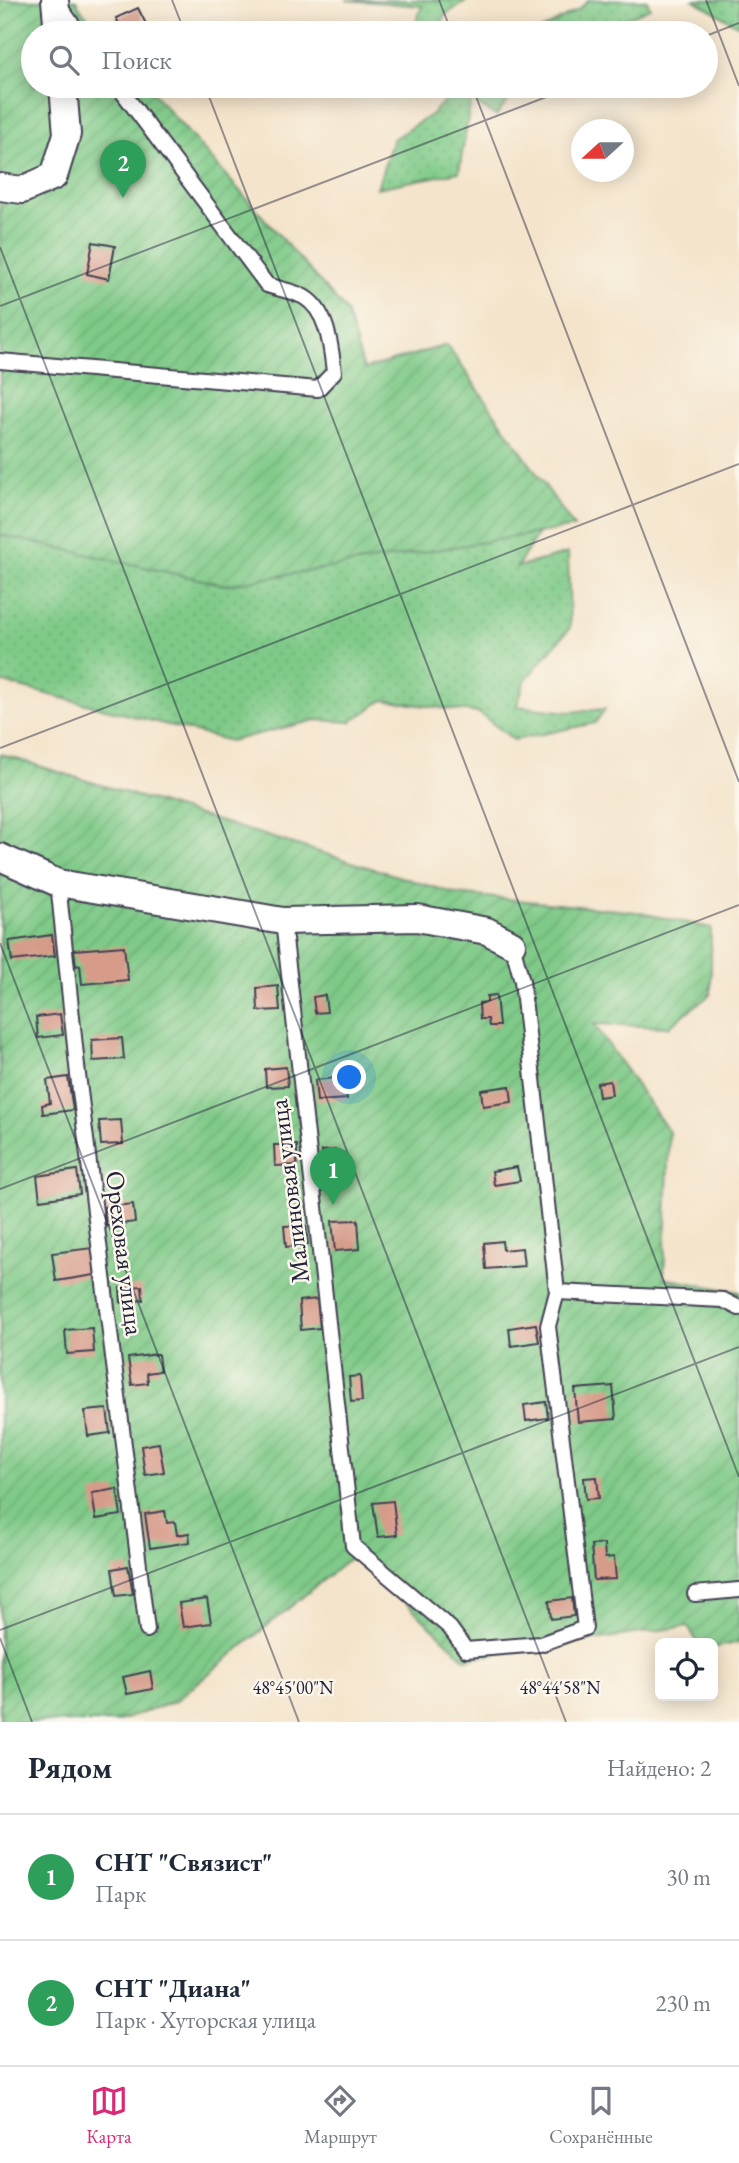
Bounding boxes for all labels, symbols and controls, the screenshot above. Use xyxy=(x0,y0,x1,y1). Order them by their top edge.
search box xyxy=(21,21,718,98)
icon: search xyxy=(45,41,83,79)
text: Поиск xyxy=(101,43,172,77)
north arrow xyxy=(571,119,634,182)
pin: 2 xyxy=(100,140,146,198)
your location xyxy=(332,1060,366,1094)
street label: Малиновая улица xyxy=(261,1097,317,1285)
pin: 1 xyxy=(310,1147,356,1205)
street label: Ореховая улица xyxy=(98,1169,152,1338)
map controls xyxy=(655,1638,718,1701)
button: locate xyxy=(655,1638,718,1701)
text: 48°45'00"N xyxy=(253,1676,334,1699)
text: 48°44'58"N xyxy=(520,1676,601,1699)
text: Рядом xyxy=(28,1748,112,1787)
text: Найдено: 2 xyxy=(607,1753,711,1783)
text: СНТ "Связист" xyxy=(95,1845,272,1879)
text: 1 xyxy=(45,1862,57,1892)
text: 30 m xyxy=(666,1862,711,1892)
text: Парк xyxy=(95,1879,146,1909)
text: СНТ "Диана" xyxy=(95,1971,251,2005)
text: 2 xyxy=(45,1988,57,2018)
text: 230 m xyxy=(655,1988,711,2018)
text: Парк · Хуторская улица xyxy=(95,2005,316,2035)
tab: Карта xyxy=(86,2082,132,2149)
tab: Маршрут xyxy=(304,2082,377,2149)
tab: Сохранённые xyxy=(549,2082,653,2149)

